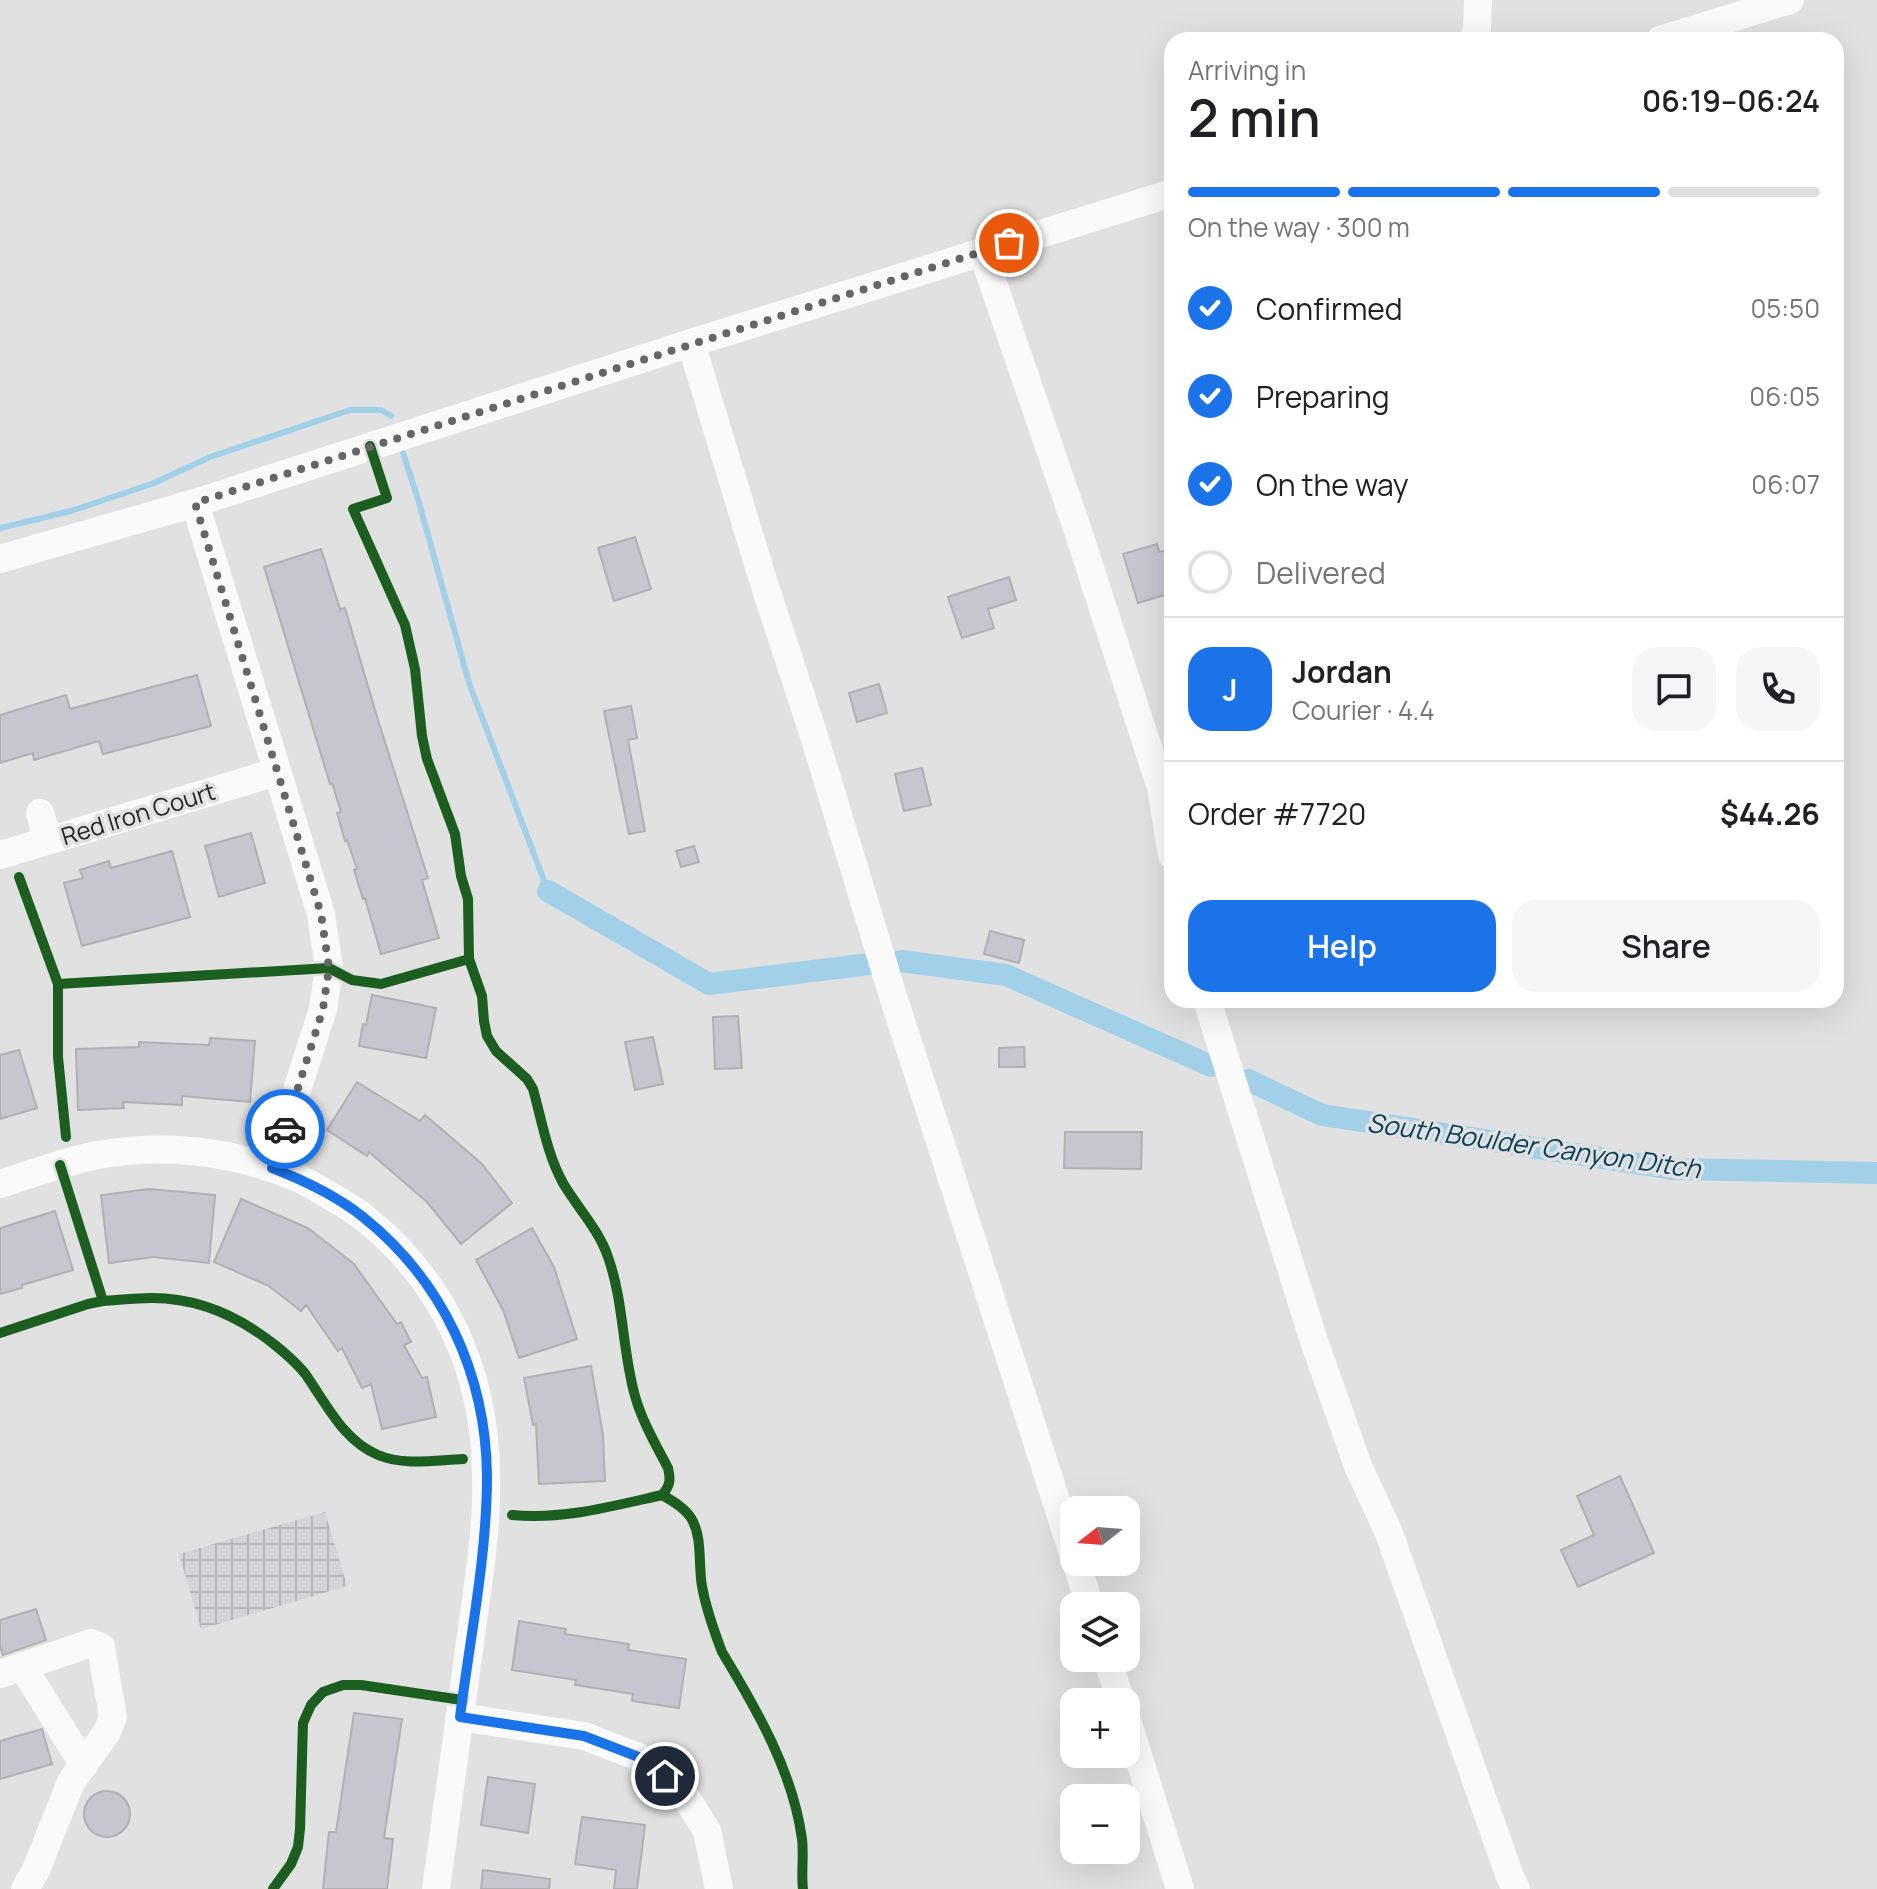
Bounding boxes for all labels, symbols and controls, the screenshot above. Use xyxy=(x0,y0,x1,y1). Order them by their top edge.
text: Arriving in xyxy=(1188,52,1306,88)
text: 06:19–06:24 xyxy=(1642,80,1820,121)
text: 2 min xyxy=(1188,82,1321,153)
pin xyxy=(975,209,1043,277)
text: On the way · 300 m xyxy=(1188,209,1410,245)
icon: bag xyxy=(987,221,1031,265)
icon: check xyxy=(1188,286,1232,330)
text: Confirmed xyxy=(1256,288,1403,329)
text: 05:50 xyxy=(1750,290,1820,326)
icon: check xyxy=(1188,374,1232,418)
text: Preparing xyxy=(1256,376,1390,417)
text: 06:05 xyxy=(1749,378,1820,414)
icon: check xyxy=(1188,462,1232,506)
text: On the way xyxy=(1256,464,1409,505)
text: 06:07 xyxy=(1751,466,1820,502)
text: Delivered xyxy=(1256,552,1386,593)
button: chat xyxy=(1632,647,1716,731)
button: phone xyxy=(1736,647,1820,731)
text: Jordan xyxy=(1292,651,1392,692)
text: J xyxy=(1222,669,1238,710)
text: Courier · 4.4 xyxy=(1292,692,1434,728)
street label: Red Iron Court xyxy=(57,774,219,852)
text: Order #7720 xyxy=(1188,793,1366,834)
text: $44.26 xyxy=(1720,793,1820,834)
button: Help xyxy=(1188,900,1496,992)
button: Share xyxy=(1512,900,1820,992)
courier xyxy=(245,1089,325,1169)
water label: South Boulder Canyon Ditch xyxy=(1365,1104,1705,1186)
icon: car xyxy=(263,1107,307,1151)
north arrow xyxy=(1060,1496,1140,1576)
map controls xyxy=(1060,1496,1140,1864)
button: layers xyxy=(1060,1592,1140,1672)
button: + xyxy=(1060,1688,1140,1768)
pin xyxy=(631,1742,699,1810)
icon: home xyxy=(643,1754,687,1798)
button: − xyxy=(1060,1784,1140,1864)

